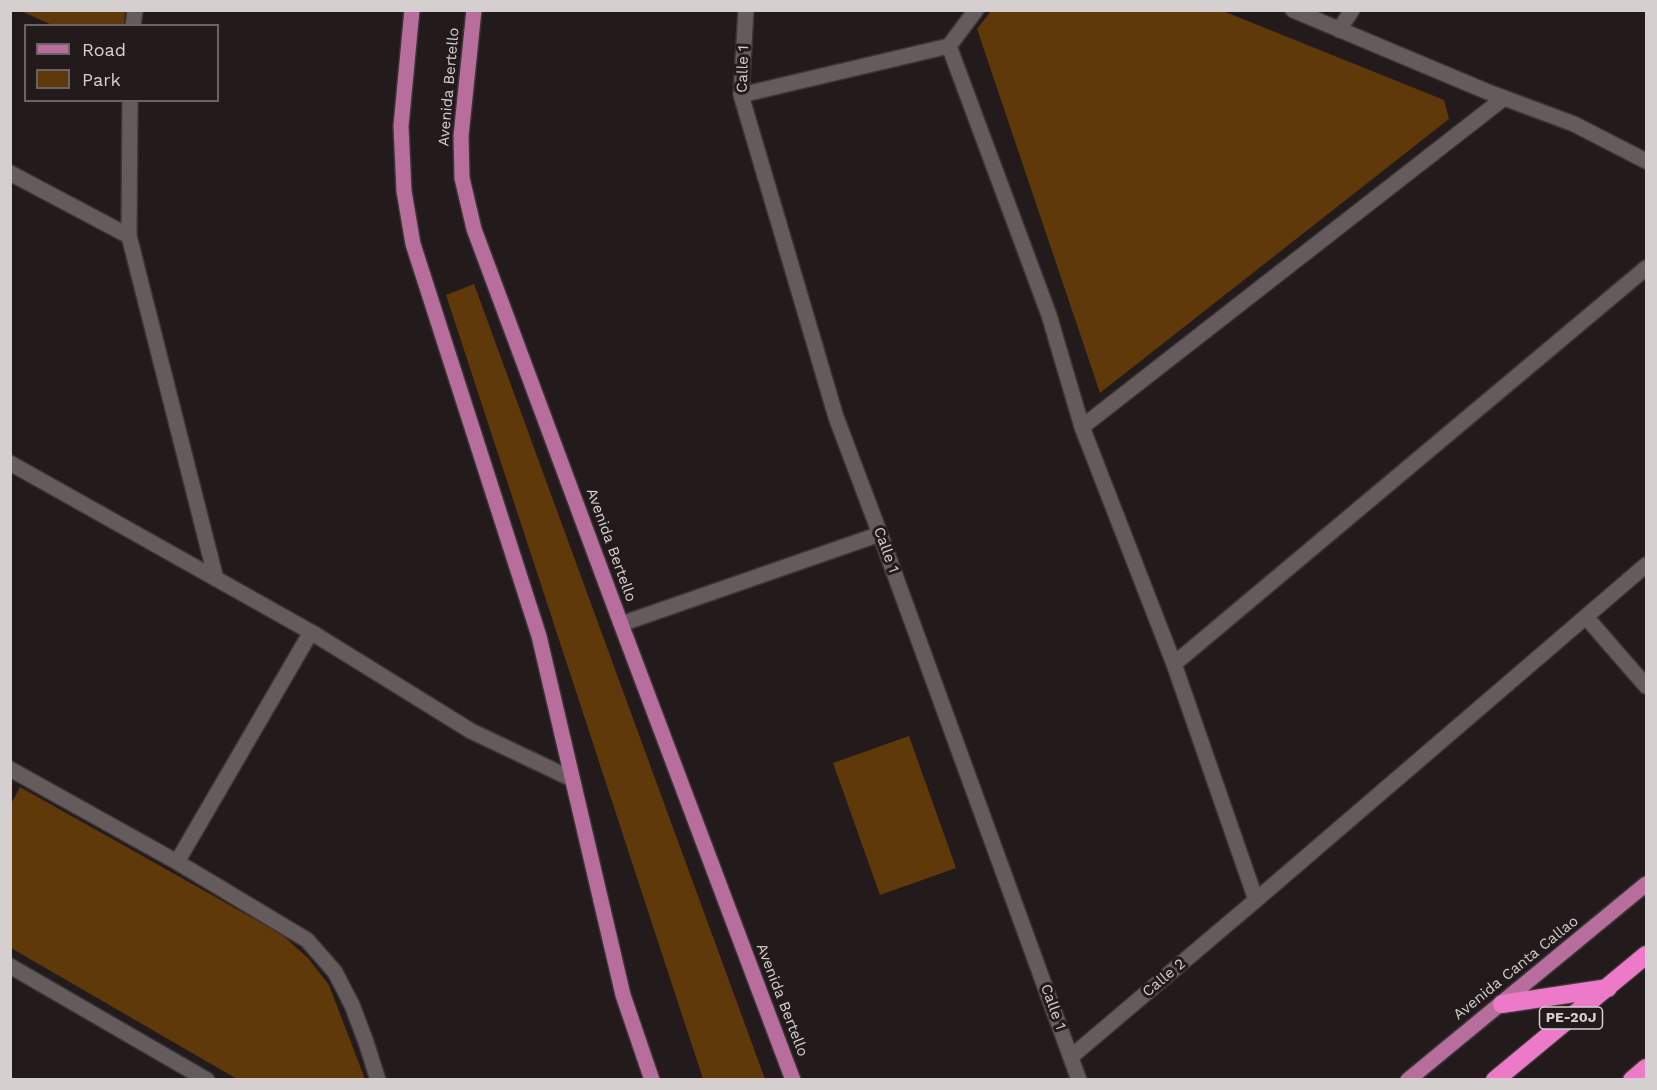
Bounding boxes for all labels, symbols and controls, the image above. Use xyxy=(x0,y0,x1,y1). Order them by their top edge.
legend xyxy=(24,24,219,102)
street label: Avenida Bertello xyxy=(435,27,463,147)
text: Road xyxy=(82,39,126,60)
street label: Calle 1 xyxy=(733,45,753,93)
text: Park xyxy=(82,69,121,90)
street label: Avenida Bertello xyxy=(582,486,640,604)
street label: Calle 1 xyxy=(869,525,903,575)
street label: Avenida Canta Callao xyxy=(1450,912,1582,1024)
street label: Avenida Bertello xyxy=(752,941,812,1059)
street label: Calle 2 xyxy=(1139,955,1189,1001)
street label: Calle 1 xyxy=(1036,982,1070,1032)
road number: PE-20J xyxy=(1540,1007,1602,1029)

